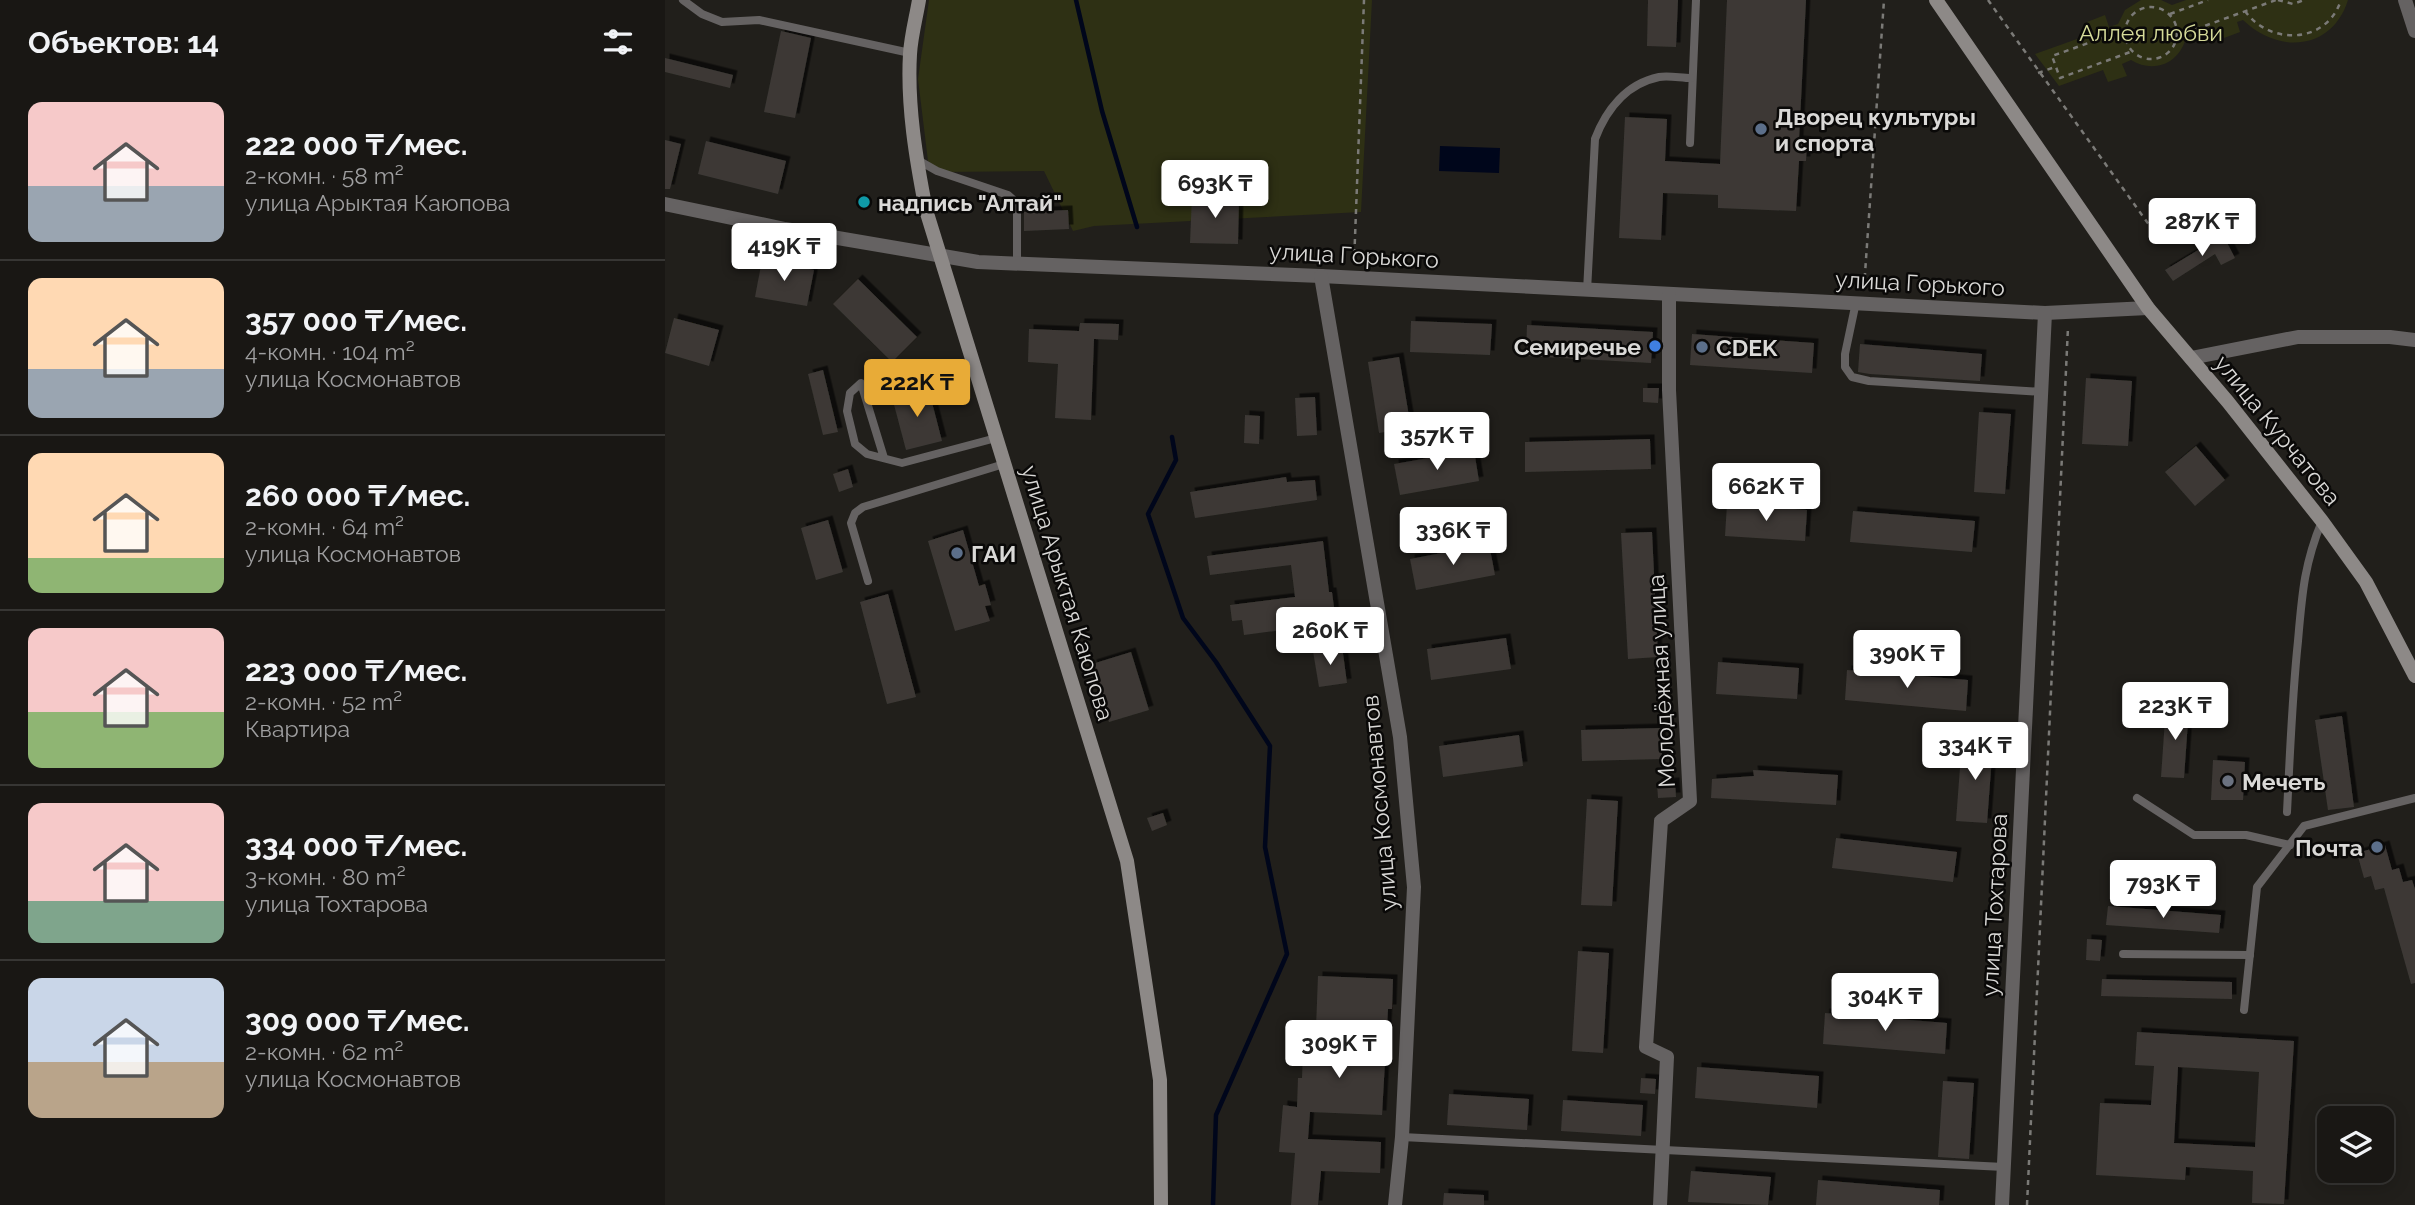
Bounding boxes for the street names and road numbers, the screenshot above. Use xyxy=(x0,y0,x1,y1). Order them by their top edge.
street label: улица Горького xyxy=(1268,237,1440,273)
street label: улица Горького xyxy=(1834,265,2006,301)
street label: улица Курчатова xyxy=(2209,350,2347,510)
street label: улица Арыктая Каюпова xyxy=(1016,462,1120,724)
street label: Молодёжная улица xyxy=(1642,574,1680,788)
street label: улица Космонавтов xyxy=(1356,694,1402,912)
street label: улица Тохтарова xyxy=(1976,813,2012,997)

